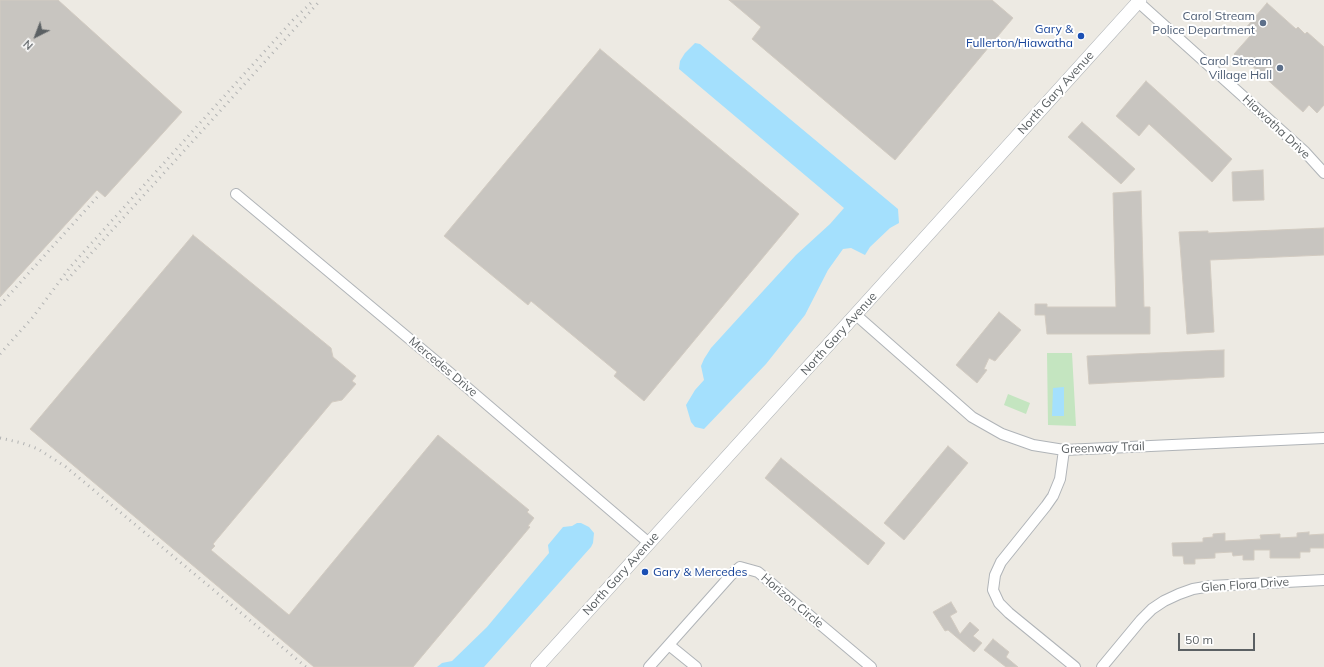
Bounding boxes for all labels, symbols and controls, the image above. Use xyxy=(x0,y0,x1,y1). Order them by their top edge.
place label: Carol Stream Police Department xyxy=(1152,9,1255,37)
north arrow xyxy=(16,16,56,56)
marker: Carol Stream Police Department xyxy=(1258,18,1268,28)
place label: Gary & Fullerton/Hiawatha xyxy=(966,22,1073,50)
marker: Gary & Fullerton/Hiawatha xyxy=(1076,31,1086,41)
text: N xyxy=(20,37,36,53)
street label: North Gary Avenue xyxy=(1015,48,1097,138)
place label: Carol Stream Village Hall xyxy=(1199,54,1272,82)
marker: Carol Stream Village Hall xyxy=(1275,63,1285,73)
street label: Hiawatha Drive xyxy=(1239,92,1313,162)
street label: North Gary Avenue xyxy=(798,289,880,379)
street label: Mercedes Drive xyxy=(406,334,480,400)
street label: Greenway Trail xyxy=(1061,439,1145,457)
street label: North Gary Avenue xyxy=(580,529,662,619)
place label: Gary & Mercedes xyxy=(653,565,748,579)
marker: Gary & Mercedes xyxy=(640,567,650,577)
street label: Horizon Circle xyxy=(758,571,826,631)
street label: Glen Flora Drive xyxy=(1200,575,1290,595)
scale bar xyxy=(1180,625,1257,651)
text: 50 m xyxy=(1185,632,1213,647)

